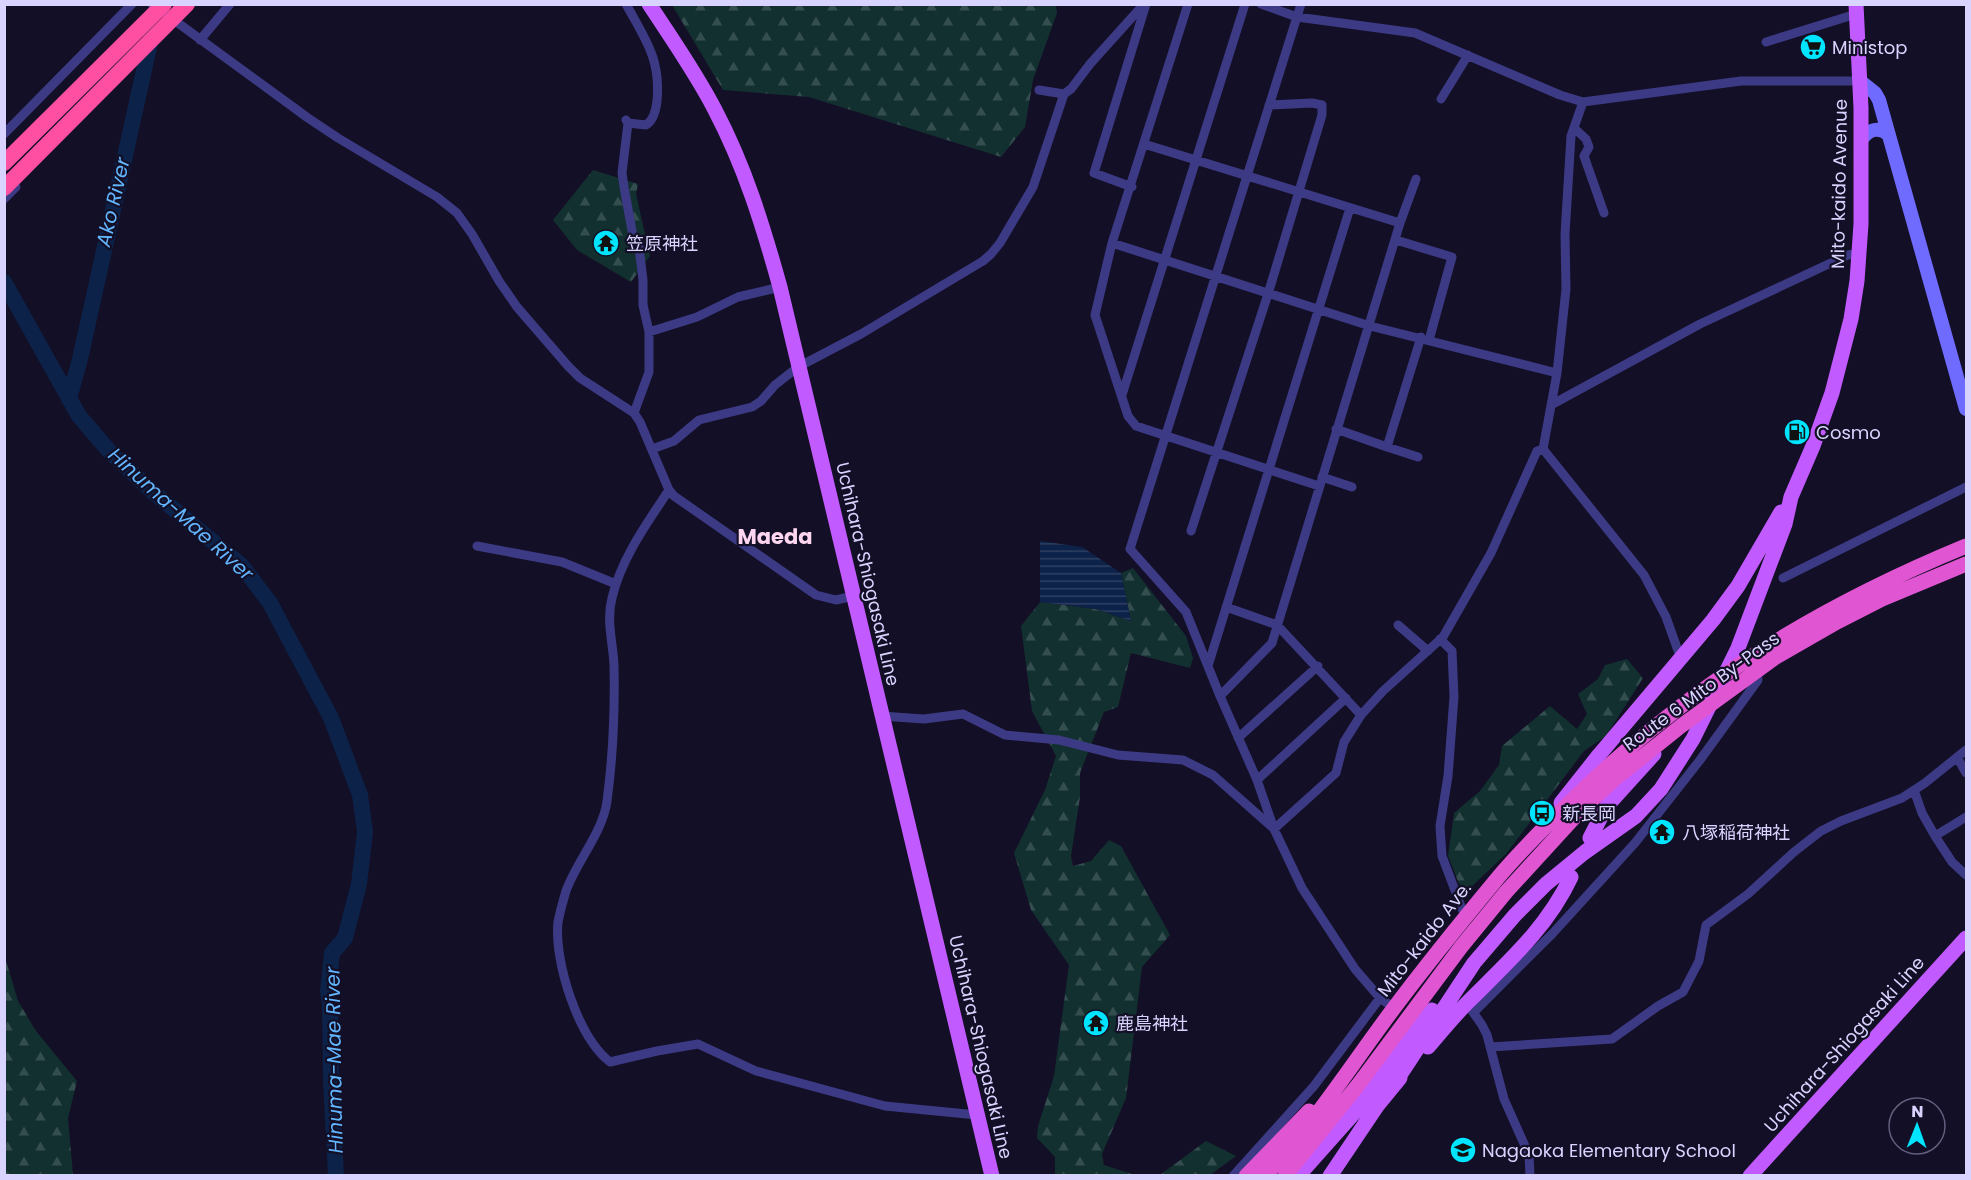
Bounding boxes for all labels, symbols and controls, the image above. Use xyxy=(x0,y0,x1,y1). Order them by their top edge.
supermarket icon: Ministop xyxy=(1798,32,1828,62)
place label: Ministop xyxy=(1832,35,1908,60)
street label: Mito-kaido Avenue xyxy=(1825,99,1853,269)
water label: Ako River xyxy=(89,154,137,250)
temple icon: 笠原神社 xyxy=(591,228,621,258)
place label: 笠原神社 xyxy=(626,231,698,256)
fuel station icon: Cosmo xyxy=(1782,417,1812,447)
place label: Cosmo xyxy=(1816,420,1881,445)
water label: Hinuma-Mae River xyxy=(102,441,260,587)
street label: Uchihara-Shiogasaki Line xyxy=(830,460,906,688)
district label: Maeda xyxy=(738,522,813,551)
street label: Route 6 Mito By-Pass xyxy=(1618,626,1784,756)
bus stop icon: 新長岡 xyxy=(1527,798,1557,828)
place label: 新長岡 xyxy=(1562,801,1616,826)
temple icon: 八塚稲荷神社 xyxy=(1647,817,1677,847)
place label: 八塚稲荷神社 xyxy=(1682,820,1790,845)
street label: Mito-kaido Ave. xyxy=(1371,876,1477,1002)
street label: Uchihara-Shiogasaki Line xyxy=(943,933,1019,1161)
street label: Uchihara-Shiogasaki Line xyxy=(1758,951,1930,1137)
water label: Hinuma-Mae River xyxy=(318,966,350,1154)
temple icon: 鹿島神社 xyxy=(1081,1008,1111,1038)
place label: 鹿島神社 xyxy=(1116,1011,1188,1036)
north arrow xyxy=(1887,1096,1947,1156)
text: N xyxy=(1911,1100,1923,1123)
school or university icon: Nagaoka Elementary School xyxy=(1448,1135,1478,1165)
place label: Nagaoka Elementary School xyxy=(1482,1138,1736,1163)

